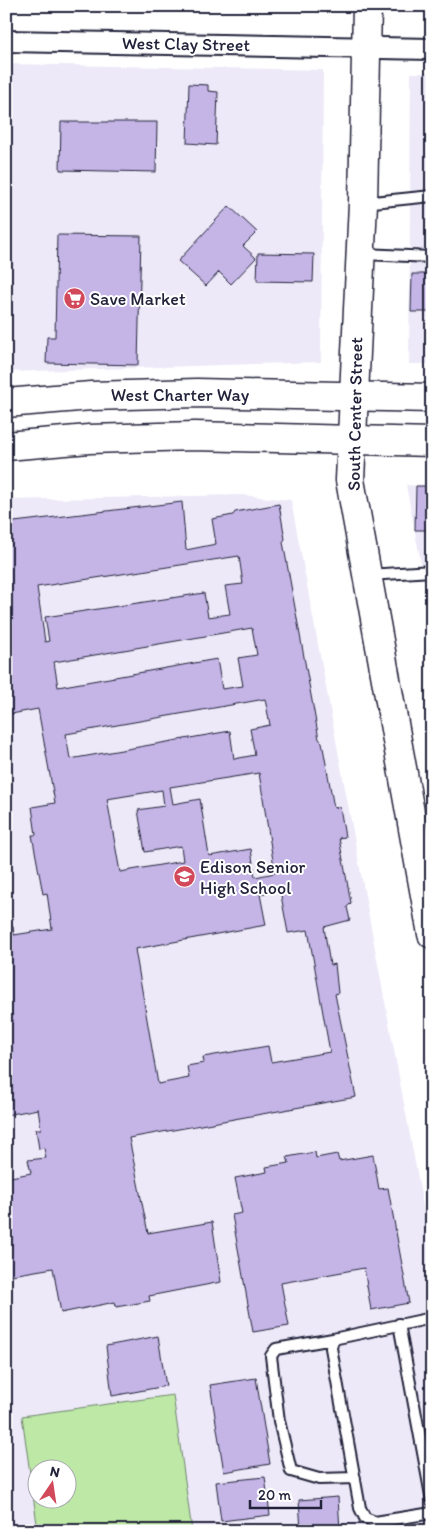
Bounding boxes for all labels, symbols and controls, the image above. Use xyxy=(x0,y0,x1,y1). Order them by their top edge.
street label: West Clay Street xyxy=(122,32,251,56)
supermarket icon: Save Market xyxy=(62,287,86,311)
place label: Save Market xyxy=(90,288,186,310)
street label: South Center Street xyxy=(343,337,367,491)
street label: West Charter Way xyxy=(111,384,250,406)
place label: Edison Senior High School xyxy=(200,856,306,899)
school or university icon: Edison Senior High School xyxy=(172,865,196,889)
north arrow xyxy=(28,1460,78,1510)
text: N xyxy=(48,1462,61,1481)
scale bar xyxy=(250,1477,322,1509)
text: 20 m xyxy=(258,1486,292,1504)

